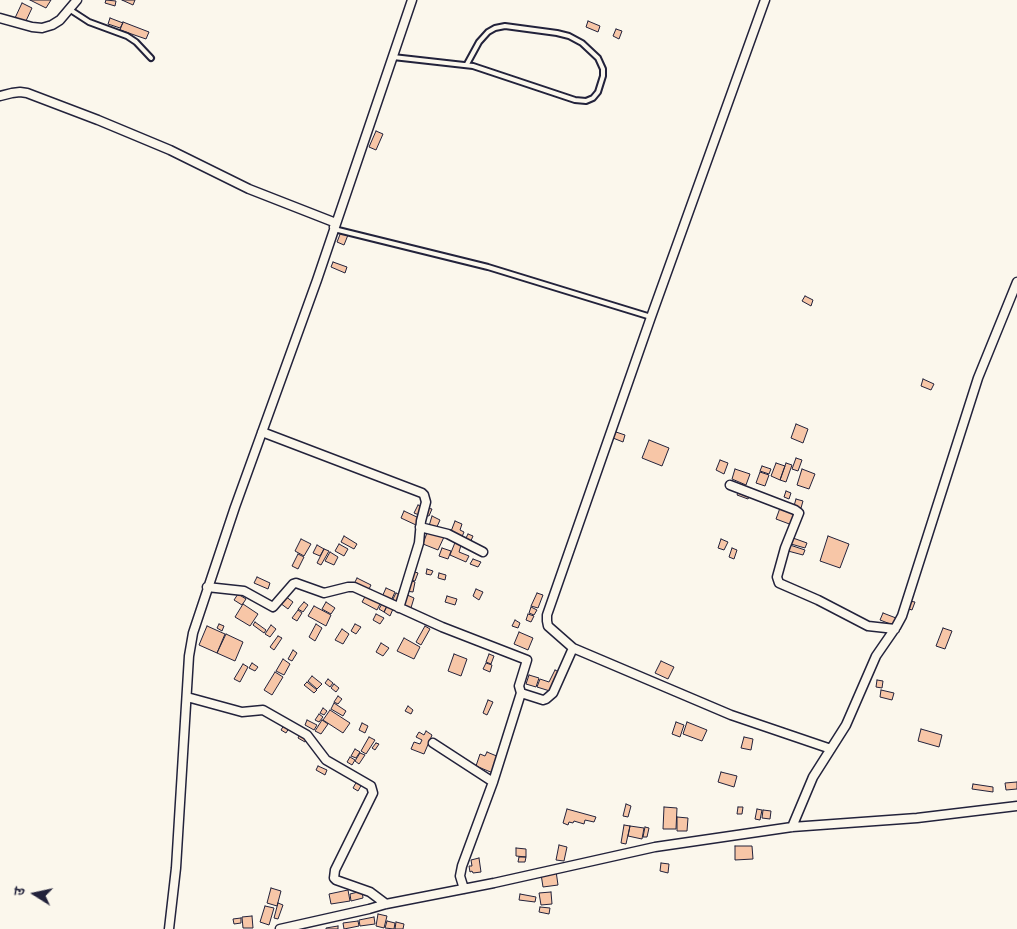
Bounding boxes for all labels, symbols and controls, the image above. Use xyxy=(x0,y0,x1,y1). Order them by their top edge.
north arrow xyxy=(10,869,60,919)
text: उ xyxy=(10,886,31,897)

